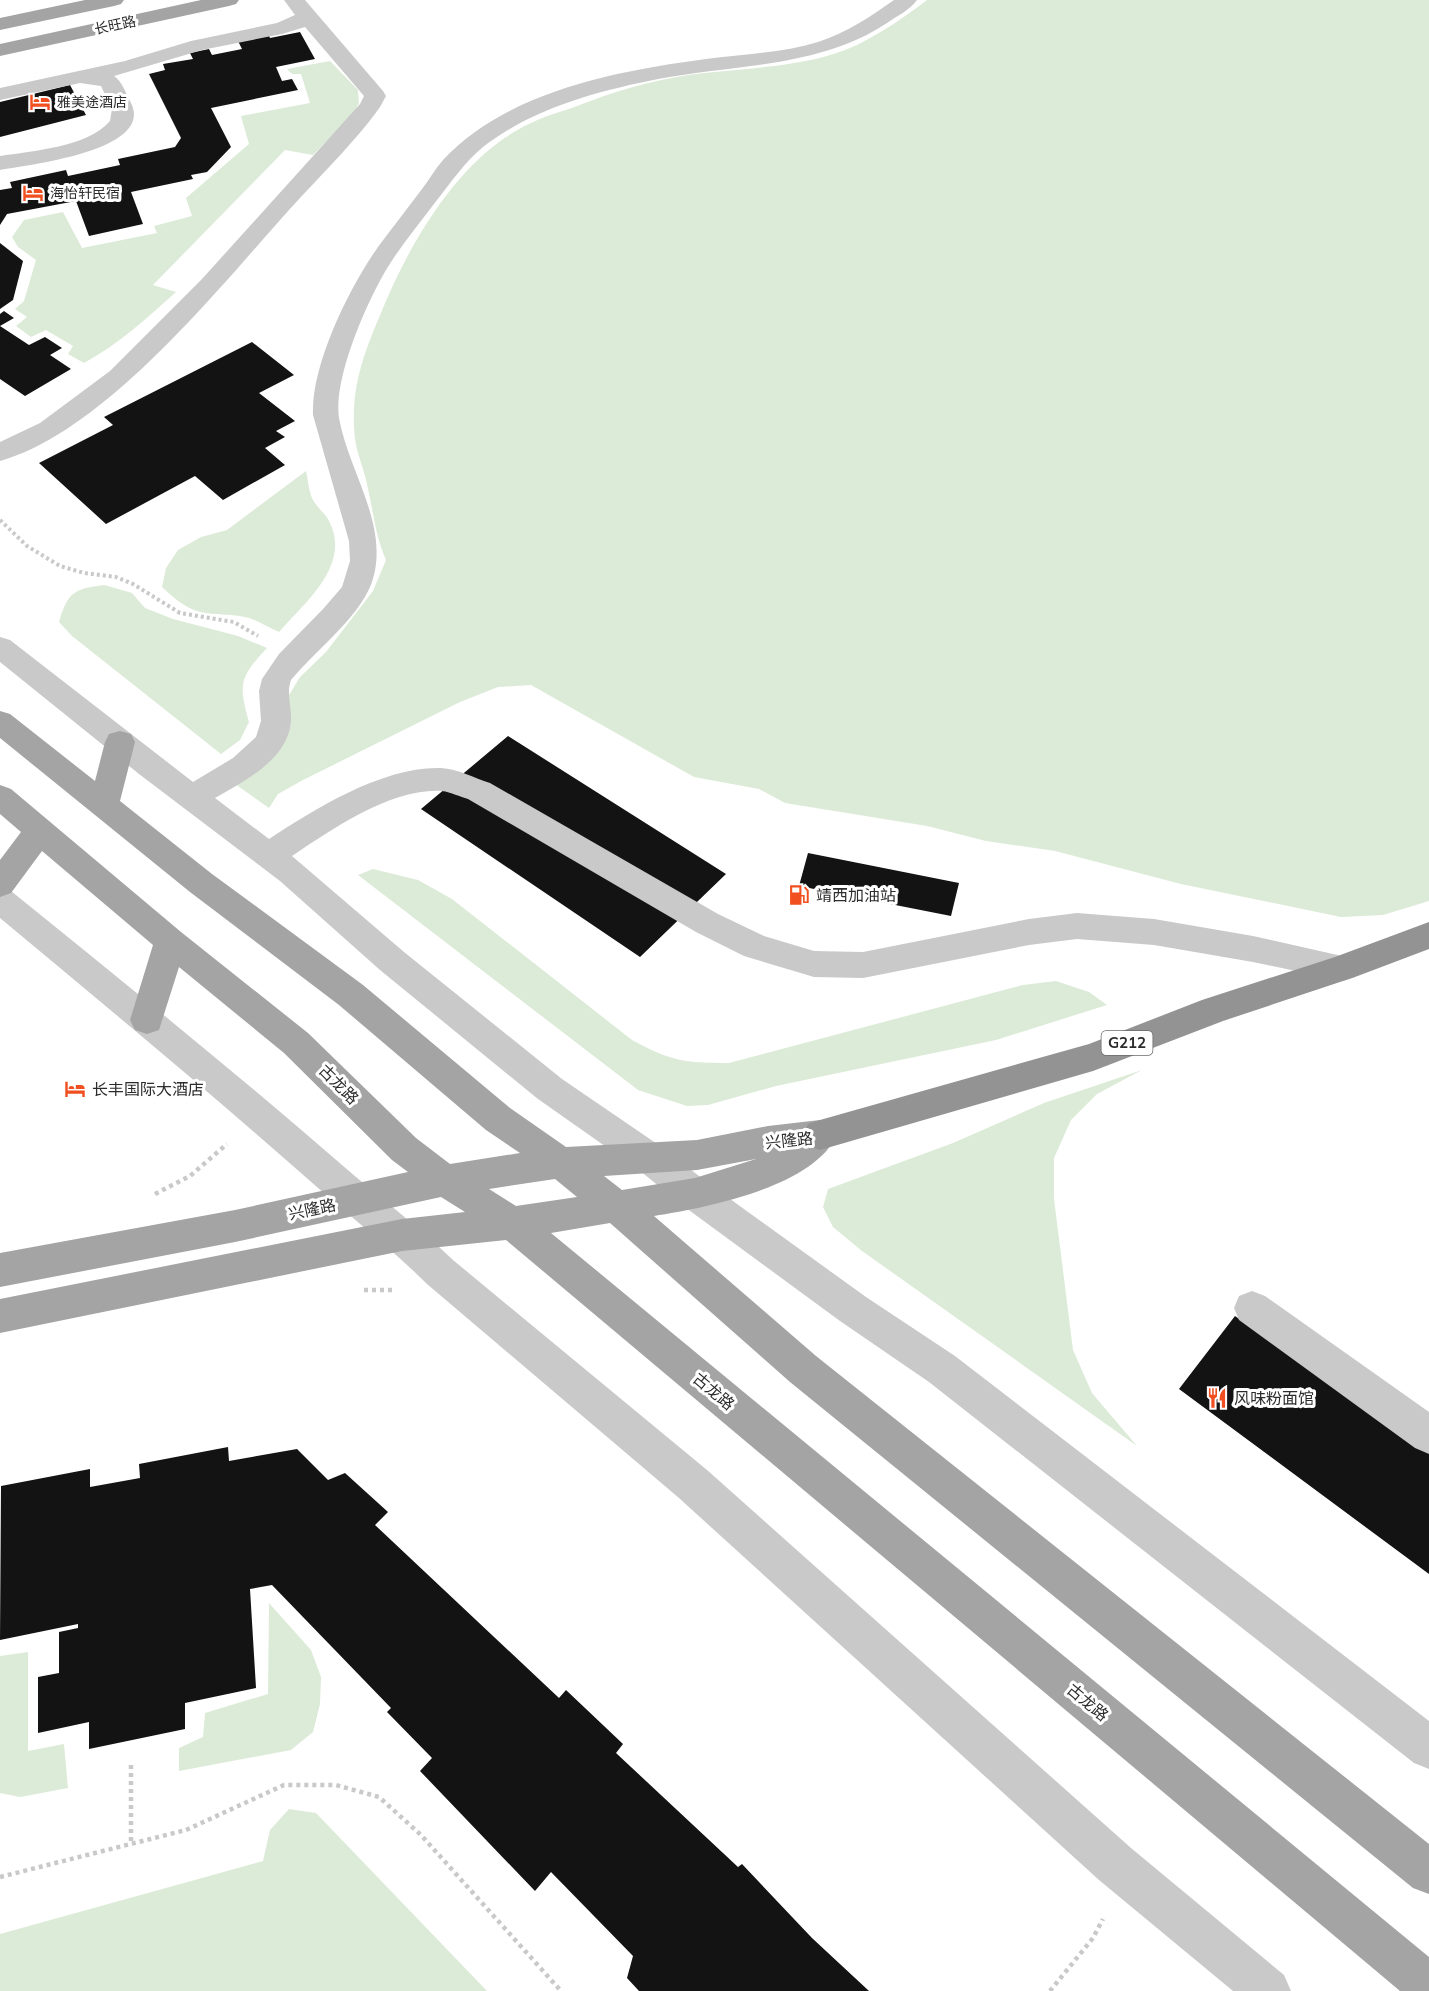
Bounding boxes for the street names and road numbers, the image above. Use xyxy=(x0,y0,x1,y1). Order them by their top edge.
street label: 长旺路 xyxy=(93,12,137,38)
road number: G212 xyxy=(1102,1031,1152,1055)
street label: 古龙路 xyxy=(315,1060,363,1108)
street label: 兴隆路 xyxy=(764,1128,814,1152)
street label: 兴隆路 xyxy=(286,1194,338,1224)
street label: 古龙路 xyxy=(689,1368,739,1414)
street label: 古龙路 xyxy=(1063,1679,1113,1725)

